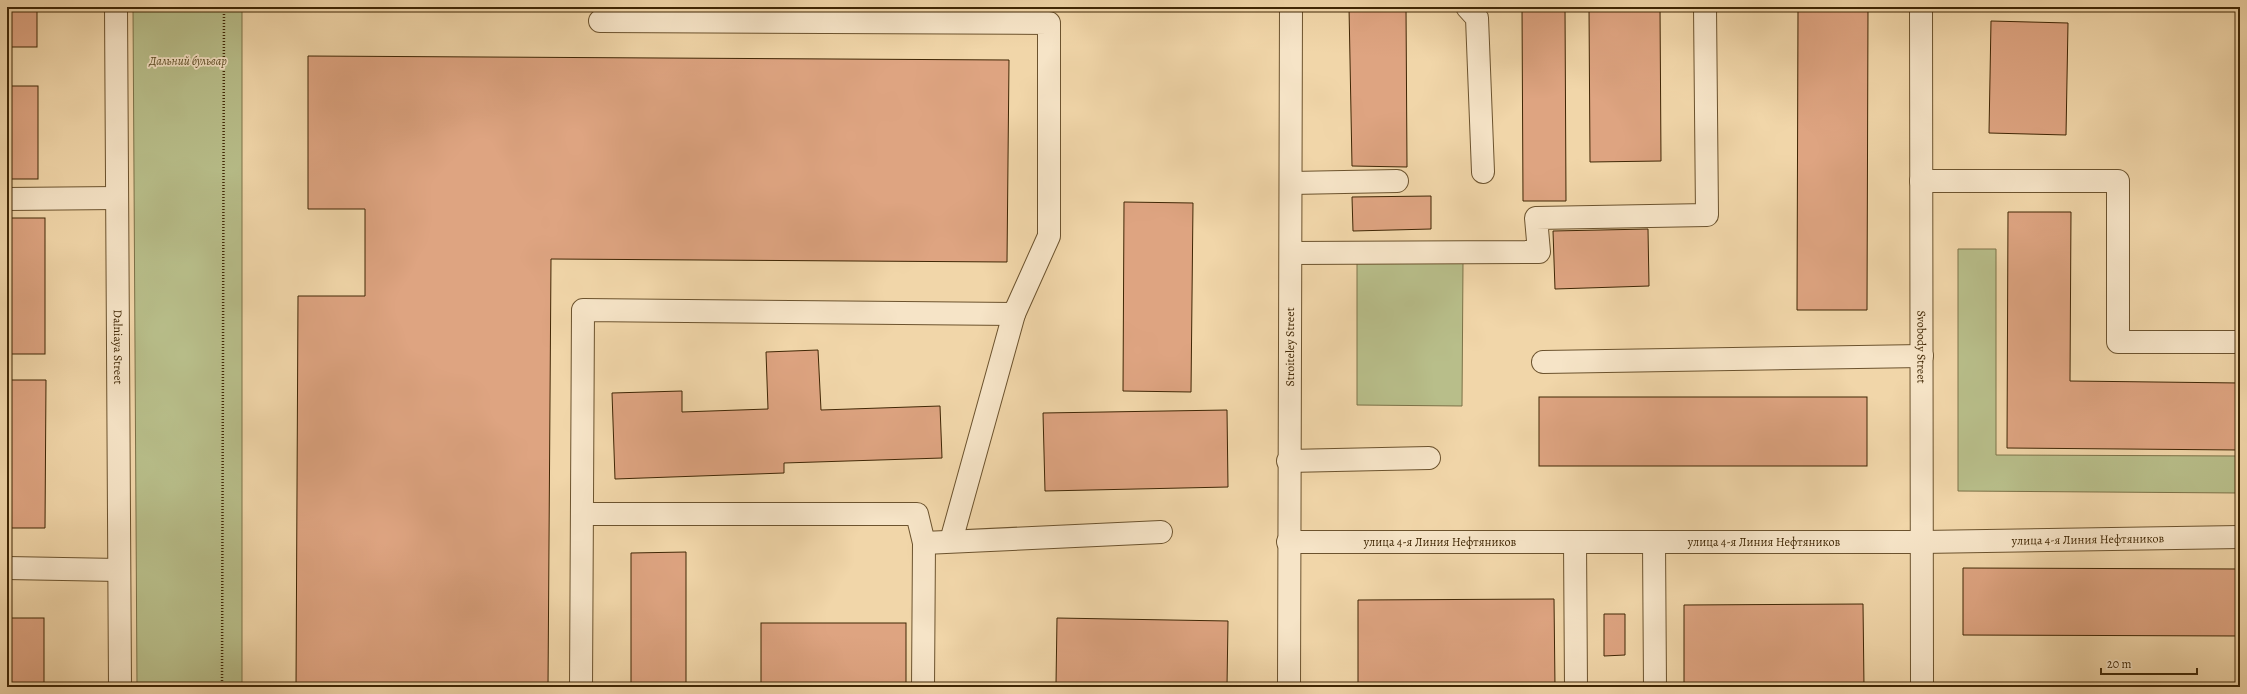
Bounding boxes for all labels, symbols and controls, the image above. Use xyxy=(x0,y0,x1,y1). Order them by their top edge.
park label: Дальний бульвар xyxy=(148,53,227,69)
street label: Stroiteley Street xyxy=(1282,307,1298,387)
street label: Dalniaya Street xyxy=(110,309,126,385)
street label: Svobody Street xyxy=(1913,310,1930,384)
street label: улица 4-я Линия Нефтяников xyxy=(2011,530,2165,549)
street label: улица 4-я Линия Нефтяников xyxy=(1363,534,1517,550)
street label: улица 4-я Линия Нефтяников xyxy=(1687,534,1841,550)
scale bar xyxy=(2101,650,2197,676)
text: 20 m xyxy=(2107,656,2131,672)

